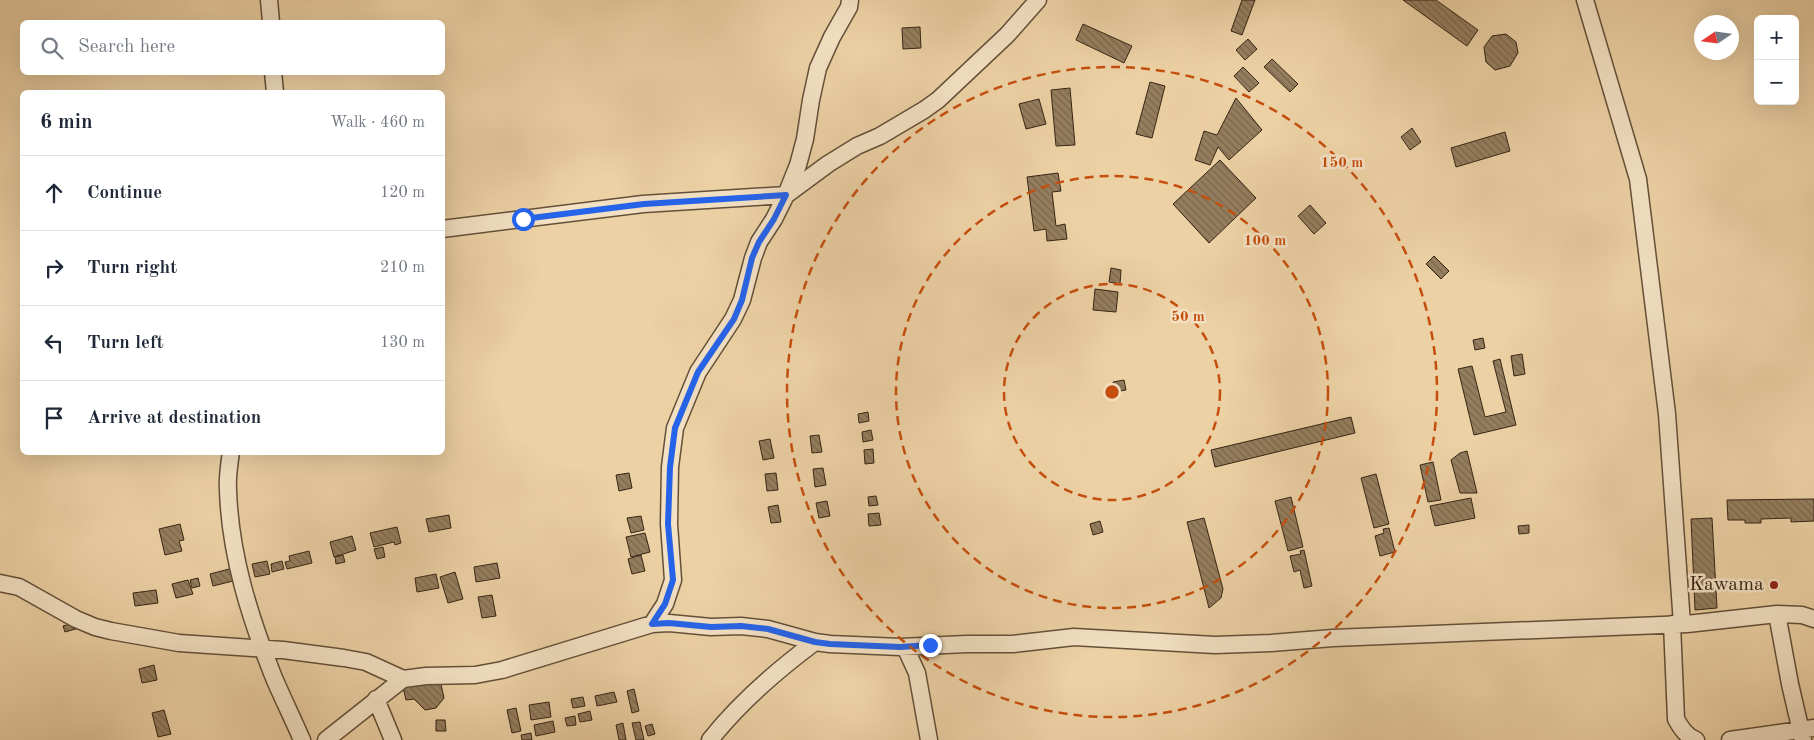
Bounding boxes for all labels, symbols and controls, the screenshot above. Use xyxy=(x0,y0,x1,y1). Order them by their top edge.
north arrow xyxy=(1694,15,1739,60)
map controls xyxy=(1754,15,1799,105)
button: + xyxy=(1754,15,1799,60)
search box xyxy=(20,20,445,75)
icon: search xyxy=(38,34,66,62)
text: Search here xyxy=(78,38,175,57)
button: − xyxy=(1754,60,1799,105)
text: 6 min xyxy=(40,112,93,133)
text: Walk · 460 m xyxy=(330,115,425,131)
text: 150 m xyxy=(1321,156,1363,171)
icon: ahead xyxy=(40,179,68,207)
text: Continue xyxy=(87,184,162,203)
text: 120 m xyxy=(380,185,425,201)
route start xyxy=(512,208,535,231)
text: 100 m xyxy=(1244,234,1286,249)
icon: right xyxy=(40,254,68,282)
text: Turn right xyxy=(87,259,177,278)
text: 210 m xyxy=(380,260,425,276)
text: 50 m xyxy=(1171,310,1205,325)
icon: left xyxy=(40,329,68,357)
text: Turn left xyxy=(87,334,164,353)
text: 130 m xyxy=(380,335,425,351)
centre of rings xyxy=(1103,383,1121,401)
icon: arrive xyxy=(40,404,68,432)
text: Arrive at destination xyxy=(87,409,261,428)
place label: Kawama xyxy=(1689,575,1764,595)
marker: Kawama xyxy=(1768,579,1780,591)
route end xyxy=(919,634,942,657)

